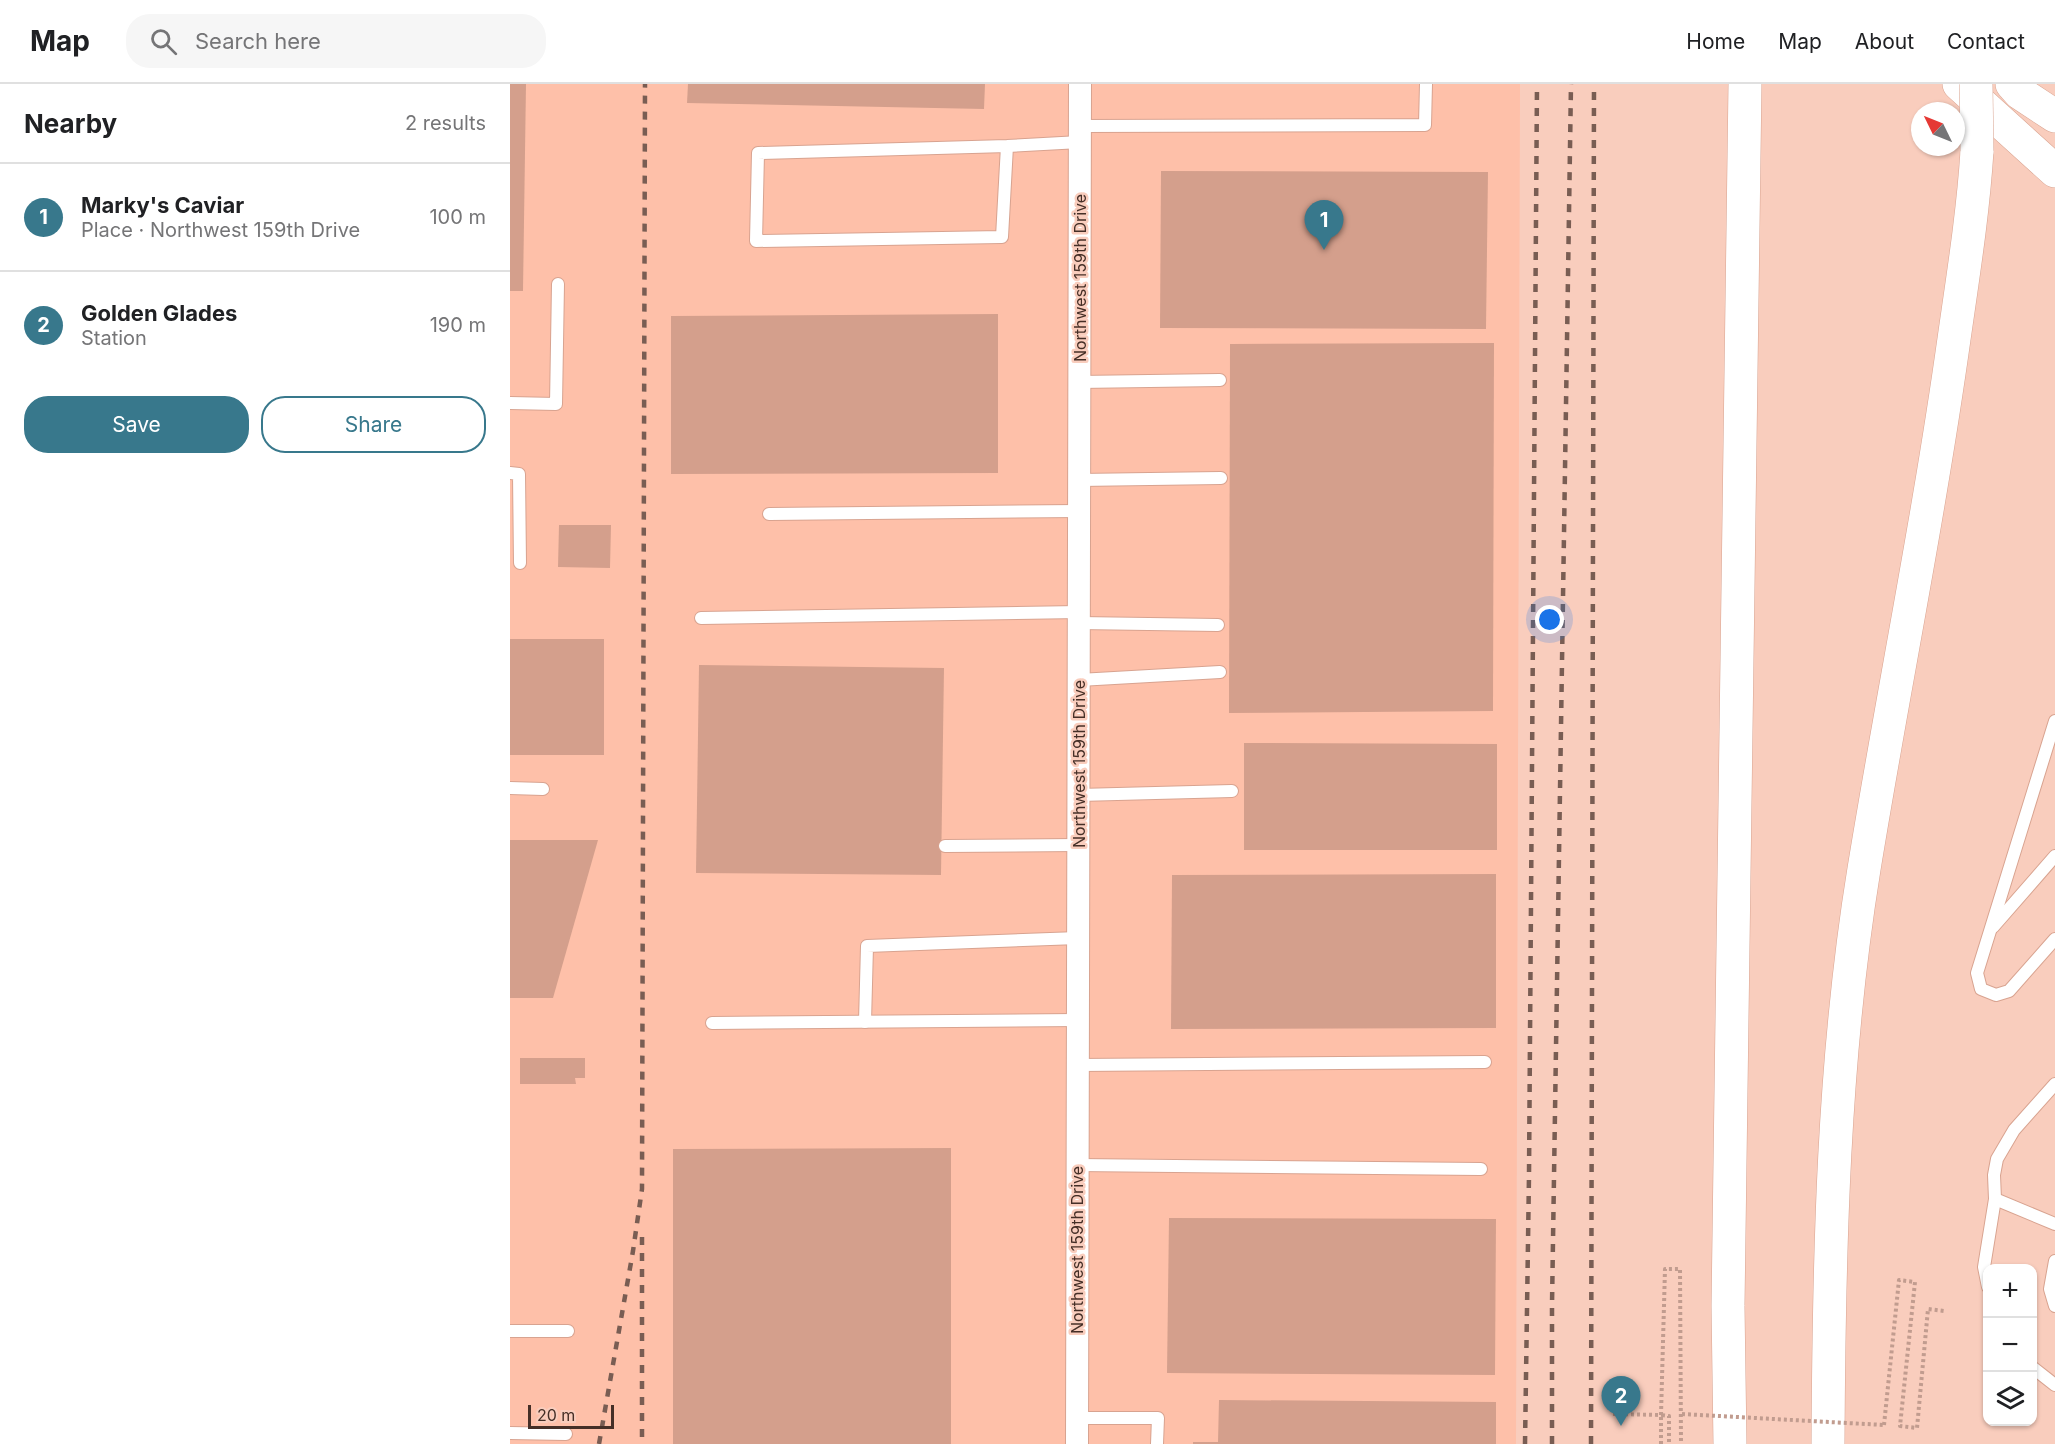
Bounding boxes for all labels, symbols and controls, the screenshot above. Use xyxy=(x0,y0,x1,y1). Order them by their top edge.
search box xyxy=(126,14,546,68)
text: Map xyxy=(30,24,90,58)
icon: search xyxy=(147,25,180,58)
text: Search here xyxy=(195,28,321,54)
text: Home xyxy=(1686,29,1745,54)
text: Map xyxy=(1778,29,1822,54)
text: About xyxy=(1855,29,1914,54)
text: Contact xyxy=(1947,29,2025,54)
north arrow xyxy=(1911,102,1965,156)
text: Nearby xyxy=(24,108,117,139)
text: 2 results xyxy=(405,111,486,135)
text: Marky's Caviar xyxy=(81,192,244,218)
street label: Northwest 159th Drive xyxy=(1070,194,1090,362)
pin: 1 xyxy=(1304,200,1344,250)
text: 1 xyxy=(39,205,48,229)
text: 100 m xyxy=(429,205,486,229)
text: Place · Northwest 159th Drive xyxy=(81,218,360,242)
text: Golden Glades xyxy=(81,300,237,326)
text: 2 xyxy=(37,313,50,337)
text: 190 m xyxy=(430,313,486,337)
text: Station xyxy=(81,326,147,350)
button: Save xyxy=(24,396,249,453)
button: Share xyxy=(261,396,486,453)
your location xyxy=(1535,605,1564,634)
street label: Northwest 159th Drive xyxy=(1069,680,1089,848)
street label: Northwest 159th Drive xyxy=(1067,1166,1087,1334)
map controls xyxy=(1983,1264,2037,1426)
button: + xyxy=(1983,1264,2037,1318)
button: − xyxy=(1983,1318,2037,1372)
button: layers xyxy=(1983,1372,2037,1426)
pin: 2 xyxy=(1602,1376,1640,1426)
scale bar xyxy=(528,1402,614,1430)
text: 20 m xyxy=(537,1405,575,1425)

